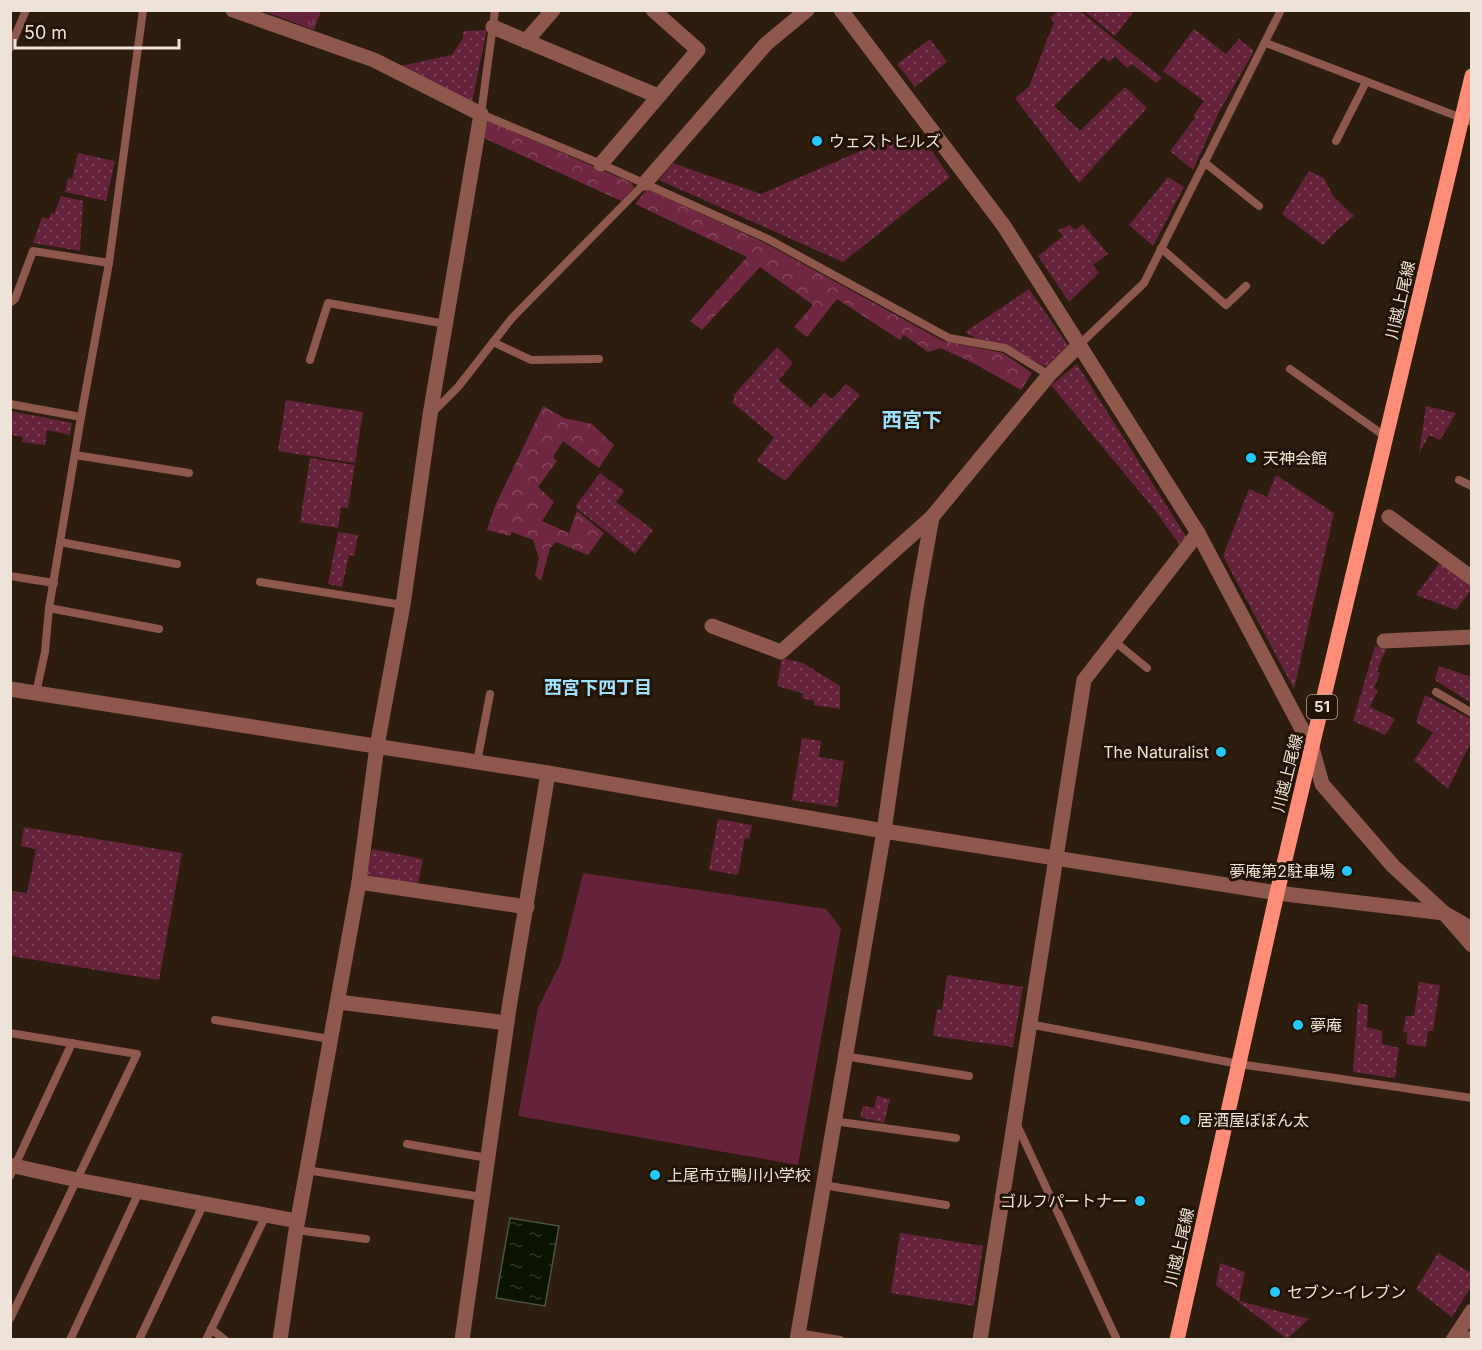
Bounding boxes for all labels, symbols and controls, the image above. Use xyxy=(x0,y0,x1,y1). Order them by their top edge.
scale bar xyxy=(15,12,178,50)
text: 50 m xyxy=(24,22,67,43)
place label: ウェストヒルズ xyxy=(829,131,941,151)
marker: ウェストヒルズ xyxy=(810,134,824,148)
street label: 川越上尾線 xyxy=(1381,259,1419,341)
district label: 西宮下 xyxy=(882,408,942,432)
place label: 天神会館 xyxy=(1263,448,1327,468)
marker: 天神会館 xyxy=(1244,451,1258,465)
district label: 西宮下四丁目 xyxy=(544,677,652,698)
road number: 51 xyxy=(1307,695,1337,719)
street label: 川越上尾線 xyxy=(1268,732,1306,814)
place label: The Naturalist xyxy=(1103,742,1209,762)
marker: The Naturalist xyxy=(1214,745,1228,759)
place label: 夢庵第2駐車場 xyxy=(1229,861,1335,881)
marker: 夢庵第2駐車場 xyxy=(1340,864,1354,878)
place label: 夢庵 xyxy=(1310,1015,1342,1035)
marker: 夢庵 xyxy=(1291,1018,1305,1032)
place label: 居酒屋ぽぽん太 xyxy=(1197,1110,1309,1130)
marker: 居酒屋ぽぽん太 xyxy=(1178,1113,1192,1127)
place label: 上尾市立鴨川小学校 xyxy=(667,1165,811,1185)
marker: 上尾市立鴨川小学校 xyxy=(648,1168,662,1182)
place label: ゴルフパートナー xyxy=(1000,1191,1128,1211)
marker: ゴルフパートナー xyxy=(1133,1194,1147,1208)
street label: 川越上尾線 xyxy=(1160,1206,1198,1288)
place label: セブン-イレブン xyxy=(1287,1282,1406,1302)
marker: セブン-イレブン xyxy=(1268,1285,1282,1299)

